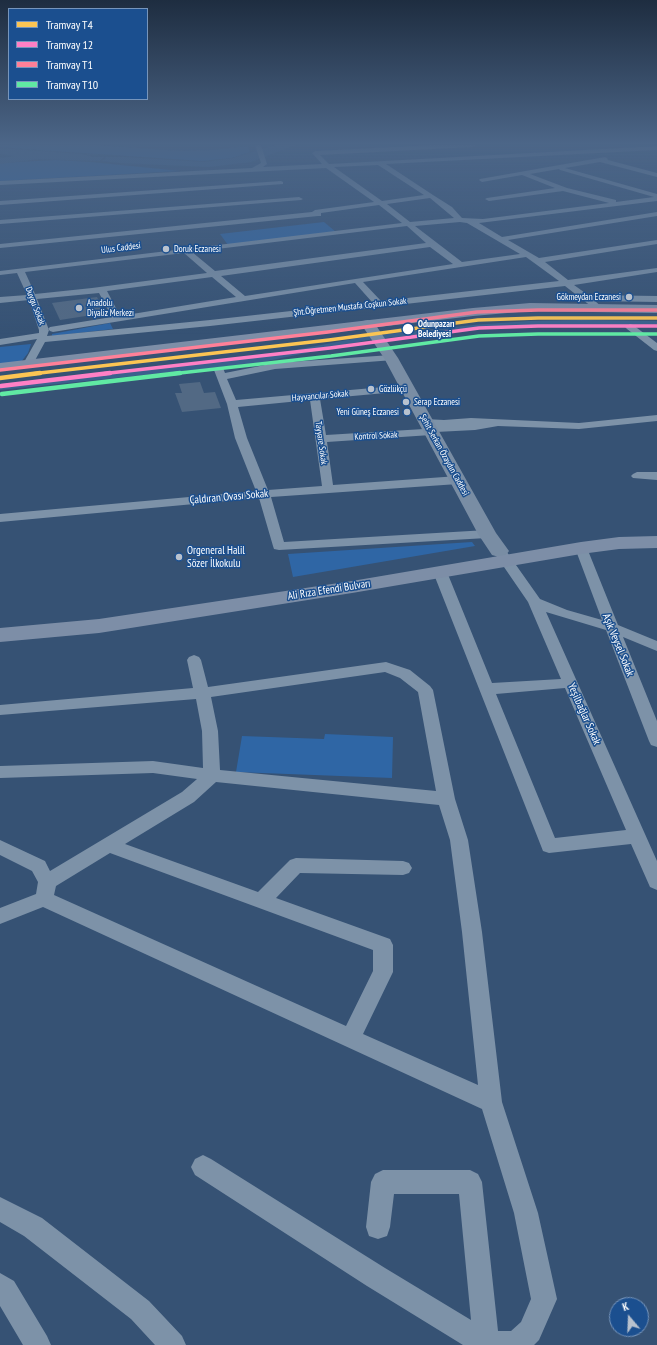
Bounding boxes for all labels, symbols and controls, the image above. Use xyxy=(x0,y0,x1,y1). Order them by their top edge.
legend xyxy=(8,8,148,100)
text: Tramvay T4 xyxy=(46,17,93,32)
text: Tramvay 12 xyxy=(46,37,93,52)
text: Tramvay T1 xyxy=(46,57,93,72)
text: Tramvay T10 xyxy=(46,77,98,92)
street label: Ulus Caddesi xyxy=(101,240,141,256)
marker: Doruk Eczanesi xyxy=(161,244,171,254)
place label: Doruk Eczanesi xyxy=(174,244,221,254)
street label: Duygu Sokak xyxy=(23,285,47,327)
place label: Gökmeydan Eczanesi xyxy=(557,292,621,302)
marker: Gökmeydan Eczanesi xyxy=(624,292,634,302)
street label: Şht.Öğretmen Mustafa Coşkun Sokak xyxy=(293,296,407,318)
place label: Anadolu Diyaliz Merkezi xyxy=(87,298,134,319)
marker: Anadolu Diyaliz Merkezi xyxy=(74,303,84,313)
place label: Odunpazarı Belediyesi xyxy=(418,319,455,340)
marker: Odunpazarı Belediyesi xyxy=(401,322,415,336)
marker: Gözlükçü xyxy=(366,384,376,394)
place label: Gözlükçü xyxy=(379,384,407,394)
street label: Hayvancılar Sokak xyxy=(291,388,349,404)
marker: Serap Eczanesi xyxy=(401,397,411,407)
place label: Serap Eczanesi xyxy=(414,397,460,407)
place label: Yeni Güneş Eczanesi xyxy=(337,407,399,417)
marker: Yeni Güneş Eczanesi xyxy=(402,407,412,417)
street label: Şehit Serkan Özaydın Caddesi xyxy=(417,412,471,498)
street label: Tayyare Sokak xyxy=(313,421,329,465)
street label: Kontrol Sokak xyxy=(354,429,398,443)
street label: Çaldıran Ovası Sokak xyxy=(189,487,269,507)
place label: Orgeneral Halil Sözer İlkokulu xyxy=(187,544,245,570)
marker: Orgeneral Halil Sözer İlkokulu xyxy=(174,552,184,562)
street label: Ali Rıza Efendi Bulvarı xyxy=(287,577,371,603)
street label: Aşık Veysel Sokak xyxy=(599,612,637,678)
street label: Yeşilbağlar Sokak xyxy=(565,681,603,747)
north arrow xyxy=(609,1297,649,1337)
text: K xyxy=(620,1299,630,1314)

